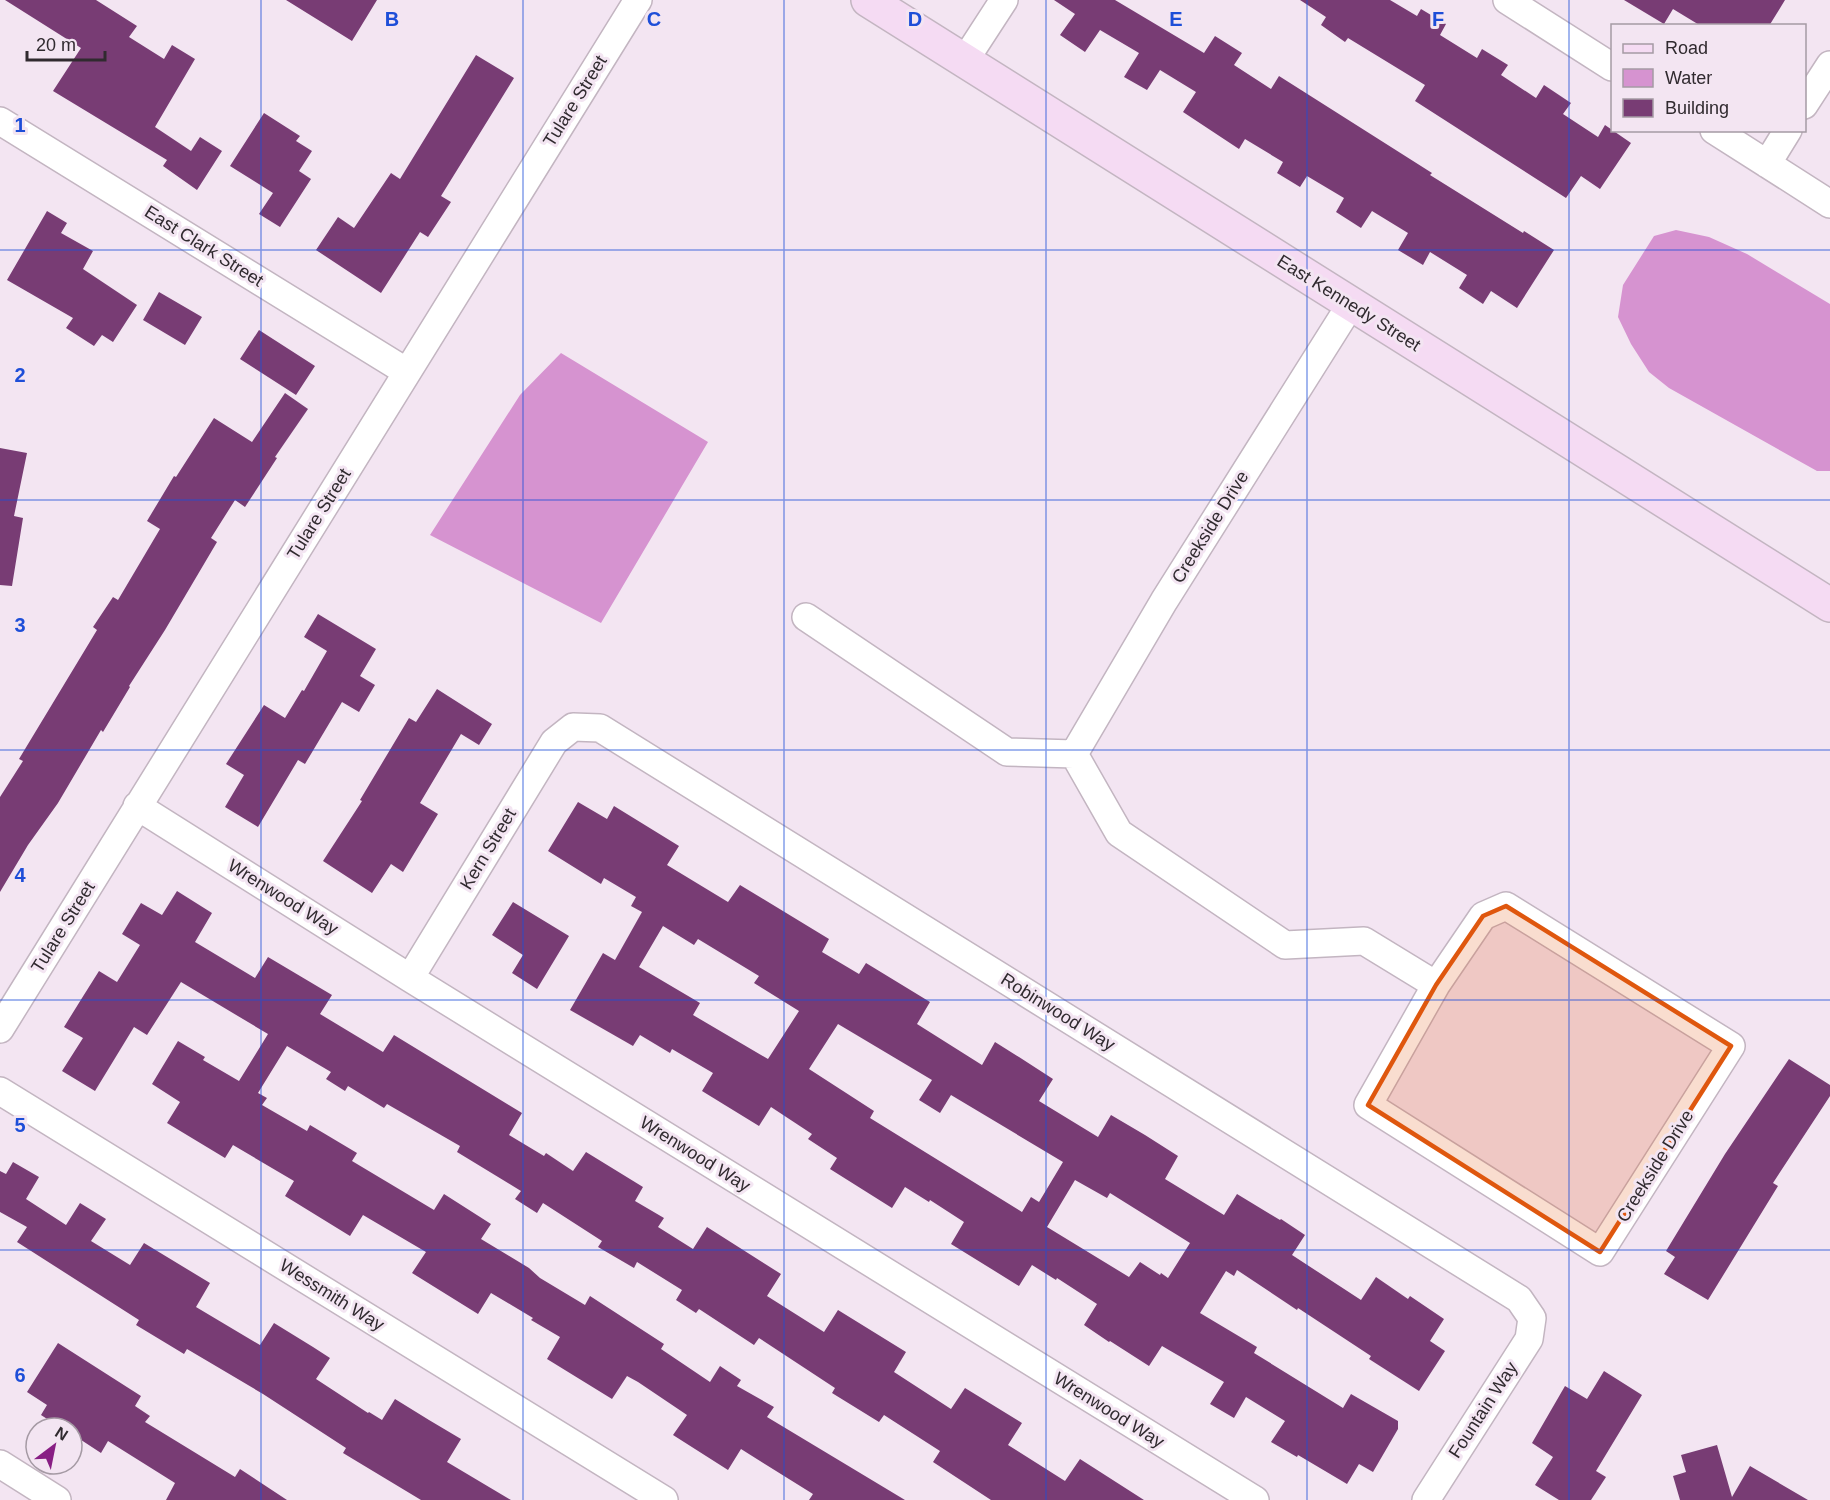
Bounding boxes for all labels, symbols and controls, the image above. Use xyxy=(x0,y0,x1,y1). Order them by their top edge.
text: B xyxy=(385,8,399,30)
text: C xyxy=(647,8,661,30)
text: D xyxy=(908,8,922,30)
text: E xyxy=(1169,8,1183,30)
text: F xyxy=(1432,8,1444,30)
scale bar xyxy=(27,24,105,62)
legend xyxy=(1611,24,1806,132)
text: 20 m xyxy=(36,35,76,55)
text: Road xyxy=(1665,38,1708,58)
street label: Tulare Street xyxy=(539,52,611,150)
text: Water xyxy=(1665,68,1712,88)
text: Building xyxy=(1665,98,1729,118)
text: 1 xyxy=(14,114,26,136)
street label: East Clark Street xyxy=(141,201,267,291)
street label: East Kennedy Street xyxy=(1274,251,1424,355)
text: 2 xyxy=(14,364,26,386)
street label: Tulare Street xyxy=(283,465,355,563)
street label: Creekside Drive xyxy=(1168,467,1252,587)
text: 3 xyxy=(14,614,26,636)
street label: Kern Street xyxy=(456,805,520,893)
street label: Wrenwood Way xyxy=(224,855,342,939)
text: 4 xyxy=(14,864,26,886)
street label: Tulare Street xyxy=(27,878,99,976)
street label: Robinwood Way xyxy=(997,969,1119,1055)
street label: Creekside Drive xyxy=(1613,1106,1697,1226)
street label: Wrenwood Way xyxy=(636,1112,754,1196)
text: 5 xyxy=(14,1114,26,1136)
street label: Wessmith Way xyxy=(276,1255,388,1335)
street label: Fountain Way xyxy=(1445,1358,1521,1462)
text: 6 xyxy=(14,1364,26,1386)
street label: Wrenwood Way xyxy=(1050,1368,1168,1452)
north arrow xyxy=(24,1416,84,1476)
text: N xyxy=(52,1423,71,1444)

